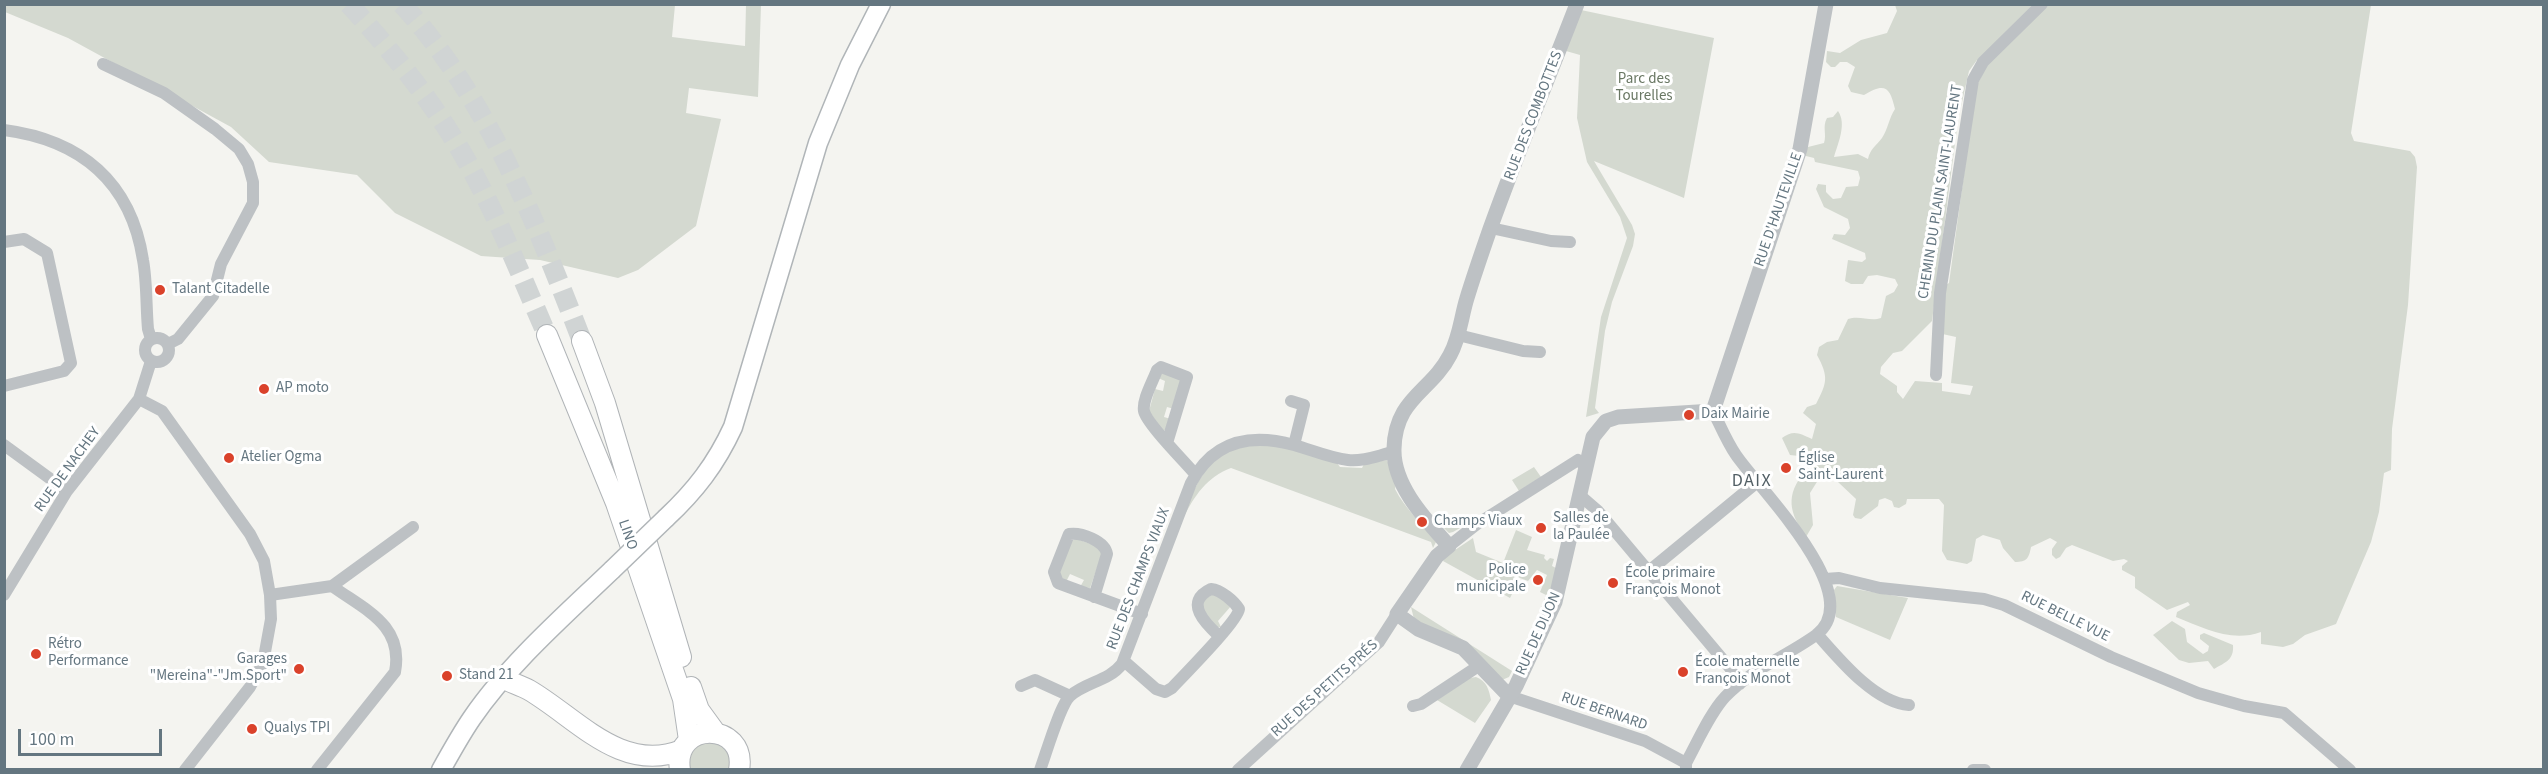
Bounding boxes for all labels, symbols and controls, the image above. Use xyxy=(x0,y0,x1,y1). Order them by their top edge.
street label: RUE DES COMBOTTES xyxy=(1501,49,1567,183)
park label: Parc des Tourelles xyxy=(1615,71,1673,106)
street label: CHEMIN DU PLAIN SAINT-LAURENT xyxy=(1915,84,1967,300)
street label: RUE D'HAUTEVILLE xyxy=(1751,151,1807,269)
place label: Talant Citadelle xyxy=(172,281,270,299)
marker: Talant Citadelle xyxy=(153,283,167,297)
place label: AP moto xyxy=(276,380,329,398)
marker: AP moto xyxy=(257,382,271,396)
place label: Daix Mairie xyxy=(1701,406,1770,424)
marker: Daix Mairie xyxy=(1682,408,1696,422)
street label: RUE DE NACHEY xyxy=(31,424,105,516)
place label: Atelier Ogma xyxy=(241,449,322,467)
place label: Église Saint-Laurent xyxy=(1798,450,1884,485)
marker: Atelier Ogma xyxy=(222,451,236,465)
marker: Église Saint-Laurent xyxy=(1779,461,1793,475)
district label: DAIX xyxy=(1732,471,1772,493)
street label: RUE DES CHAMPS VIAUX xyxy=(1104,505,1174,653)
place label: Salles de la Paulée xyxy=(1553,510,1610,545)
place label: Champs Viaux xyxy=(1434,513,1522,531)
marker: Champs Viaux xyxy=(1415,515,1429,529)
street label: LINO xyxy=(613,517,641,553)
marker: Salles de la Paulée xyxy=(1534,521,1548,535)
place label: Police municipale xyxy=(1456,562,1526,597)
place label: École primaire François Monot xyxy=(1625,565,1721,600)
marker: Police municipale xyxy=(1531,573,1545,587)
marker: École primaire François Monot xyxy=(1606,576,1620,590)
street label: RUE BELLE VUE xyxy=(2018,588,2112,646)
street label: RUE DE DIJON xyxy=(1513,590,1565,678)
place label: Rétro Performance xyxy=(48,636,129,671)
street label: RUE DES PETITS PRÉS xyxy=(1268,636,1382,742)
marker: Rétro Performance xyxy=(29,647,43,661)
place label: Garages "Mereina"-"Jm.Sport" xyxy=(150,651,287,686)
place label: École maternelle François Monot xyxy=(1695,654,1800,689)
marker: Garages "Mereina"-"Jm.Sport" xyxy=(292,662,306,676)
marker: École maternelle François Monot xyxy=(1676,665,1690,679)
place label: Stand 21 xyxy=(459,667,513,685)
marker: Stand 21 xyxy=(440,669,454,683)
street label: RUE BERNARD xyxy=(1559,689,1649,735)
scale bar xyxy=(21,717,165,755)
place label: Qualys TPI xyxy=(264,720,330,738)
marker: Qualys TPI xyxy=(245,722,259,736)
text: 100 m xyxy=(29,727,74,752)

